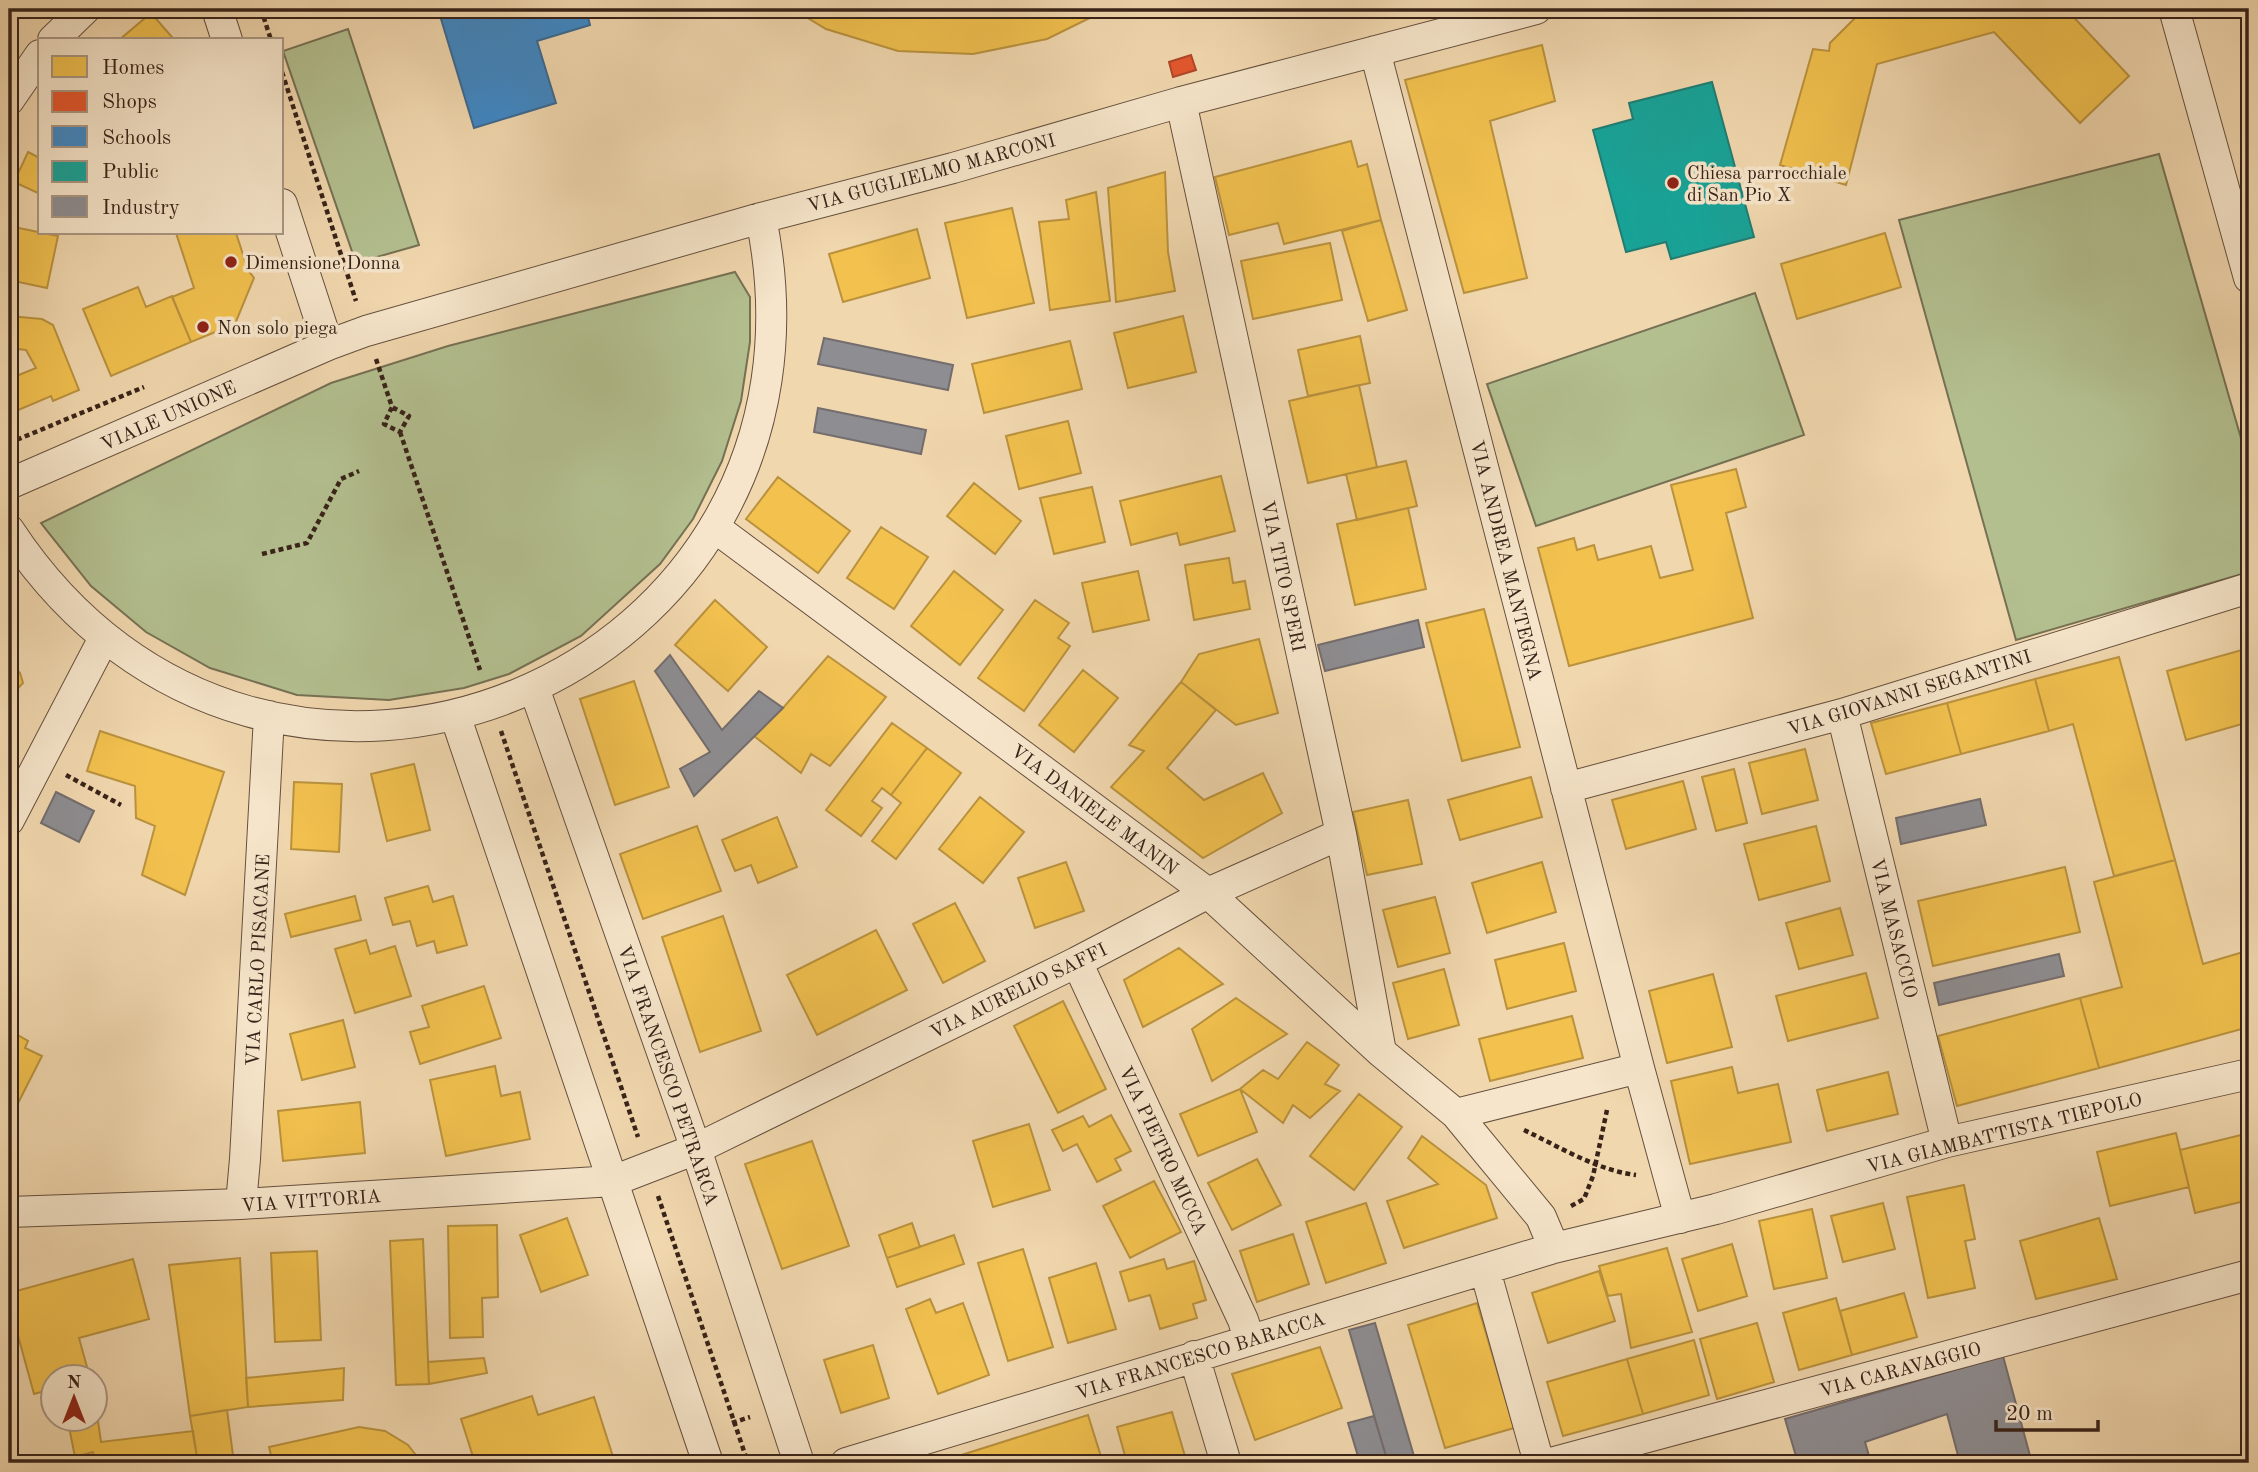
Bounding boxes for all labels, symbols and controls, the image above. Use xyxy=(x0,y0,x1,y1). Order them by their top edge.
legend xyxy=(38,38,284,234)
text: Homes xyxy=(102,58,164,79)
text: Shops xyxy=(102,92,157,113)
text: Schools xyxy=(102,128,171,149)
street label: VIA GUGLIELMO MARCONI xyxy=(805,132,1058,217)
text: Public xyxy=(102,162,159,183)
place label: Chiesa parrocchiale di San Pio X xyxy=(1687,165,1846,206)
marker: Chiesa parrocchiale di San Pio X xyxy=(1665,175,1681,191)
text: Industry xyxy=(102,198,180,219)
marker: Dimensione Donna xyxy=(223,254,239,270)
place label: Dimensione Donna xyxy=(245,255,401,274)
marker: Non solo piega xyxy=(195,319,211,335)
place label: Non solo piega xyxy=(217,320,338,339)
street label: VIALE UNIONE xyxy=(99,379,239,456)
street label: VIA ANDREA MANTEGNA xyxy=(1466,439,1544,683)
street label: VIA TITO SPERI xyxy=(1256,499,1307,654)
street label: VIA GIOVANNI SEGANTINI xyxy=(1786,648,2034,741)
street label: VIA DANIELE MANIN xyxy=(1006,742,1181,880)
street label: VIA CARLO PISACANE xyxy=(244,854,275,1067)
street label: VIA MASACCIO xyxy=(1866,857,1919,1001)
street label: VIA AURELIO SAFFI xyxy=(928,941,1111,1043)
street label: VIA FRANCESCO PETRARCA xyxy=(613,943,720,1209)
street label: VIA PIETRO MICCA xyxy=(1114,1064,1209,1239)
street label: VIA GIAMBATTISTA TIEPOLO xyxy=(1865,1091,2144,1178)
street label: VIA VITTORIA xyxy=(241,1188,382,1217)
street label: VIA FRANCESCO BARACCA xyxy=(1074,1310,1328,1404)
street label: VIA CARAVAGGIO xyxy=(1818,1341,1984,1402)
north arrow xyxy=(38,1364,108,1434)
text: N xyxy=(67,1374,82,1393)
scale bar xyxy=(1996,1388,2097,1432)
text: 20 m xyxy=(2006,1404,2053,1425)

